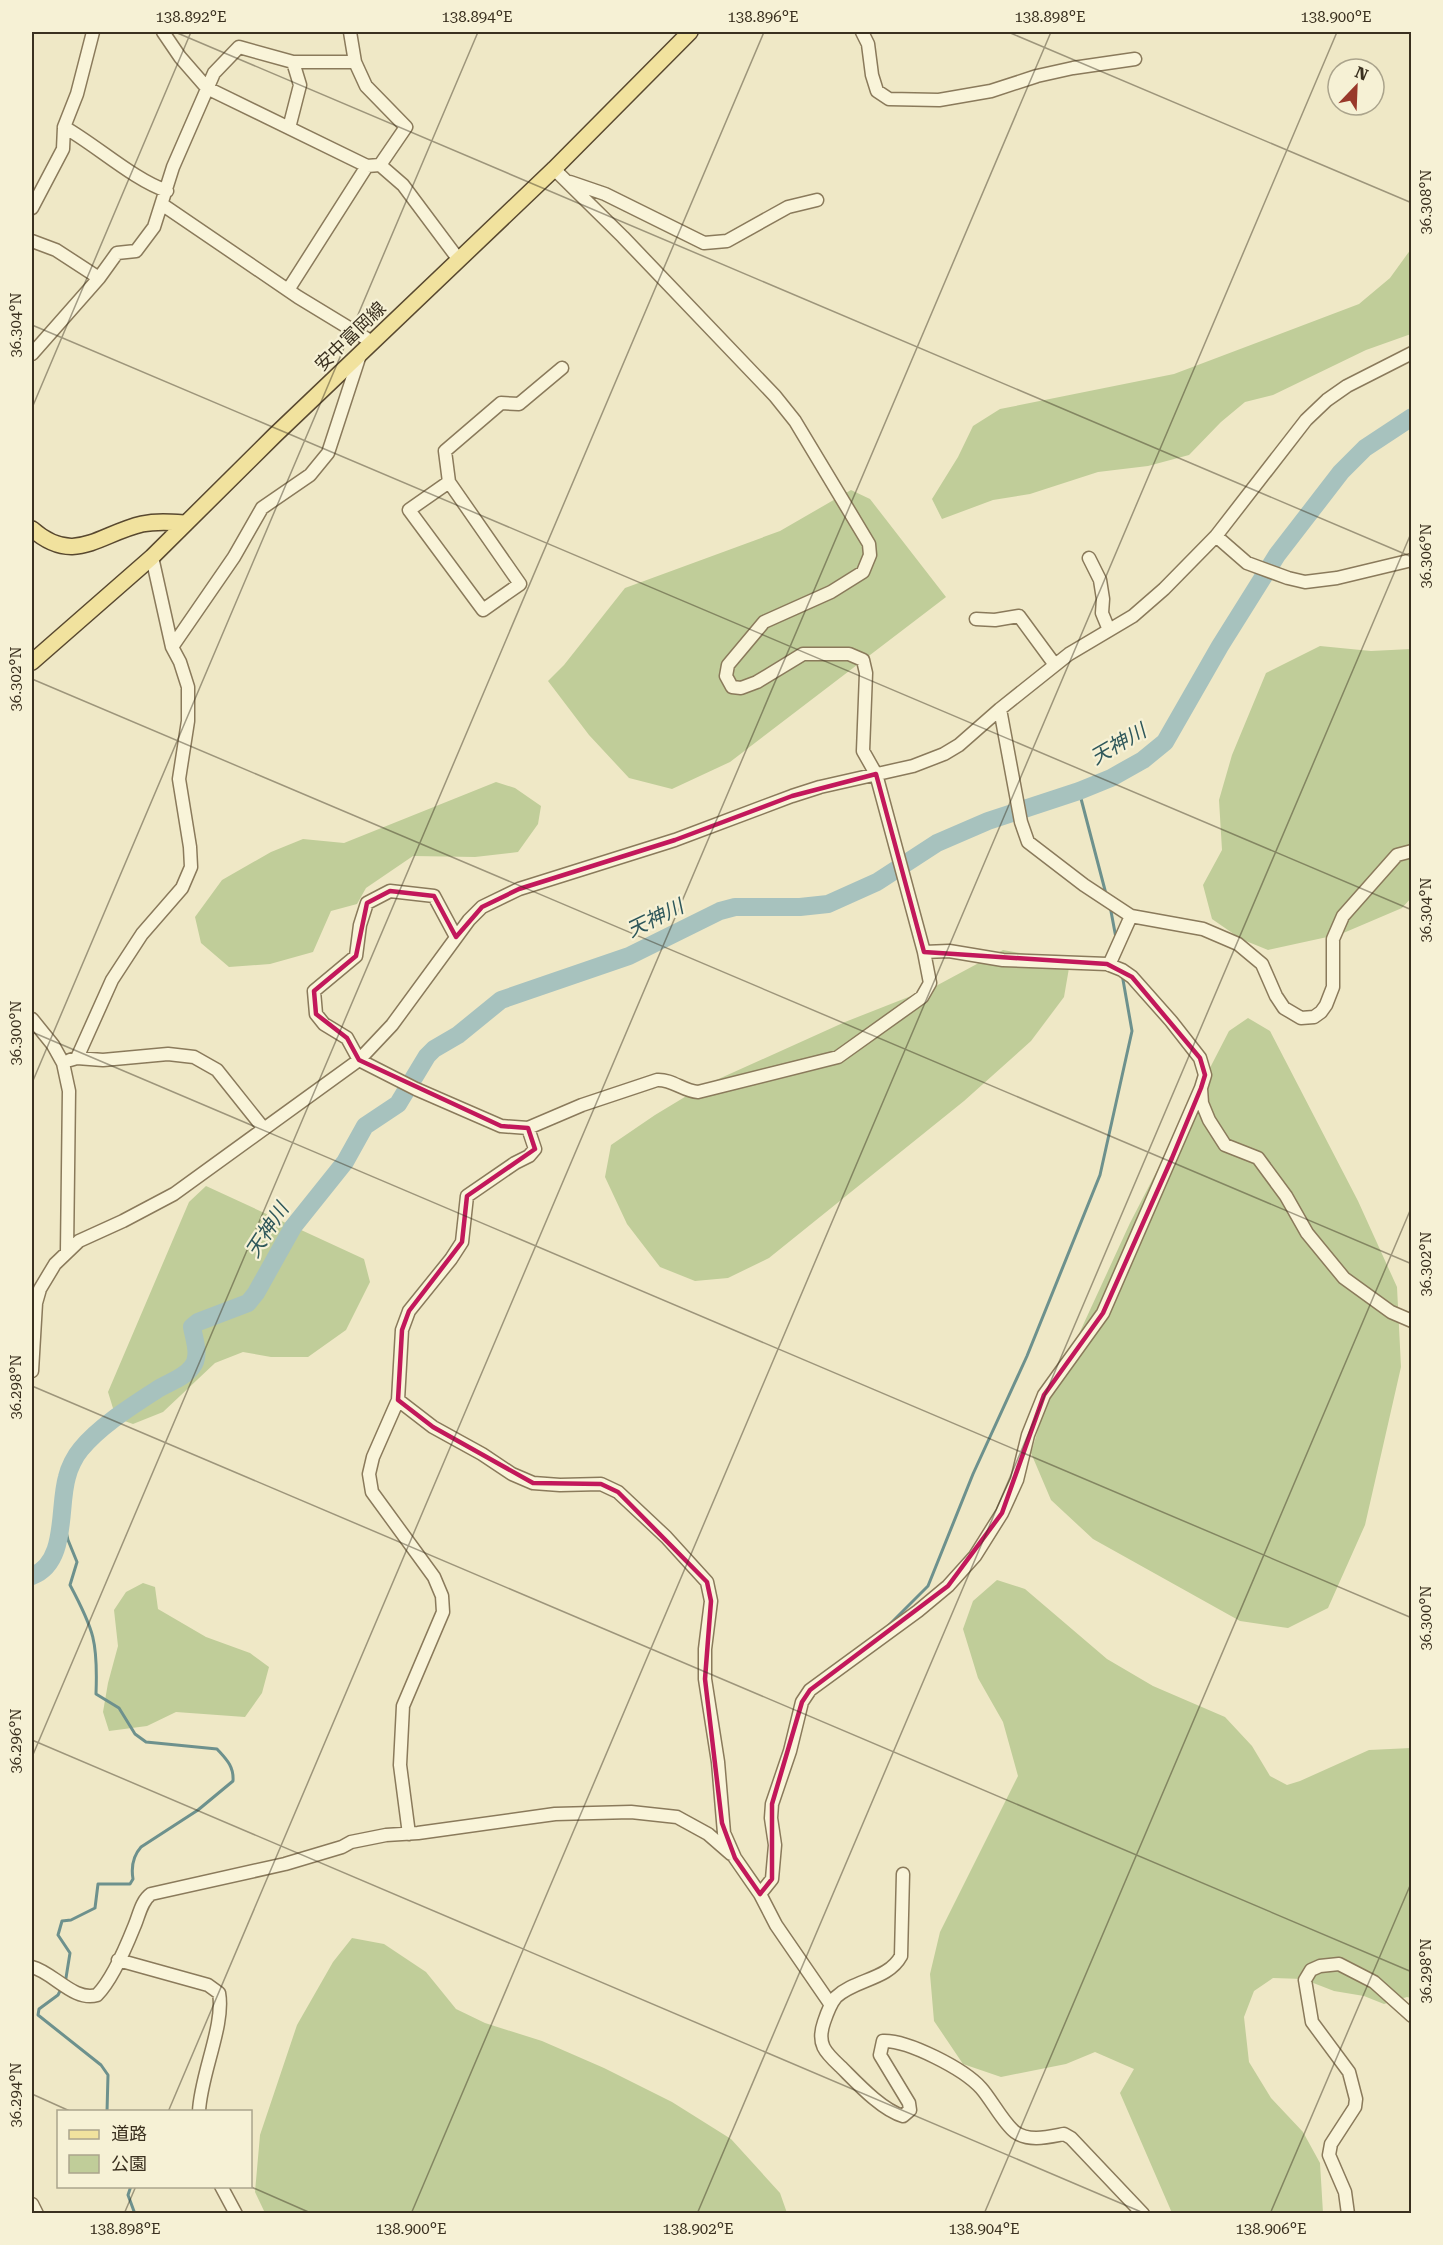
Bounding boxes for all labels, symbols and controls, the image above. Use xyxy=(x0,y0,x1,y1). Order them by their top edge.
text: 138.892°E xyxy=(155,8,227,26)
text: 138.894°E xyxy=(441,8,513,26)
text: 138.896°E xyxy=(727,8,799,26)
text: 138.898°E xyxy=(1014,8,1086,26)
text: 138.900°E xyxy=(1300,8,1372,26)
north arrow xyxy=(1326,57,1386,117)
text: N xyxy=(1352,62,1371,85)
text: 36.308°N xyxy=(1417,169,1435,235)
text: 36.304°N xyxy=(7,292,25,358)
street label: 安中富岡線 xyxy=(310,297,390,375)
text: 36.306°N xyxy=(1417,523,1435,589)
text: 36.302°N xyxy=(7,646,25,712)
water label: 天神川 xyxy=(1086,718,1152,769)
text: 36.304°N xyxy=(1417,877,1435,943)
water label: 天神川 xyxy=(623,893,689,942)
text: 36.300°N xyxy=(7,1000,25,1066)
water label: 天神川 xyxy=(241,1197,294,1262)
text: 36.302°N xyxy=(1417,1231,1435,1297)
text: 36.298°N xyxy=(7,1354,25,1420)
text: 36.300°N xyxy=(1417,1585,1435,1651)
text: 36.296°N xyxy=(7,1708,25,1774)
text: 36.298°N xyxy=(1417,1938,1435,2004)
text: 36.294°N xyxy=(7,2062,25,2128)
legend xyxy=(57,2110,252,2188)
text: 道路 xyxy=(111,2123,147,2144)
text: 公園 xyxy=(111,2153,147,2174)
text: 138.898°E xyxy=(89,2220,161,2238)
text: 138.900°E xyxy=(375,2220,447,2238)
text: 138.902°E xyxy=(662,2220,734,2238)
text: 138.904°E xyxy=(948,2220,1020,2238)
text: 138.906°E xyxy=(1235,2220,1307,2238)

